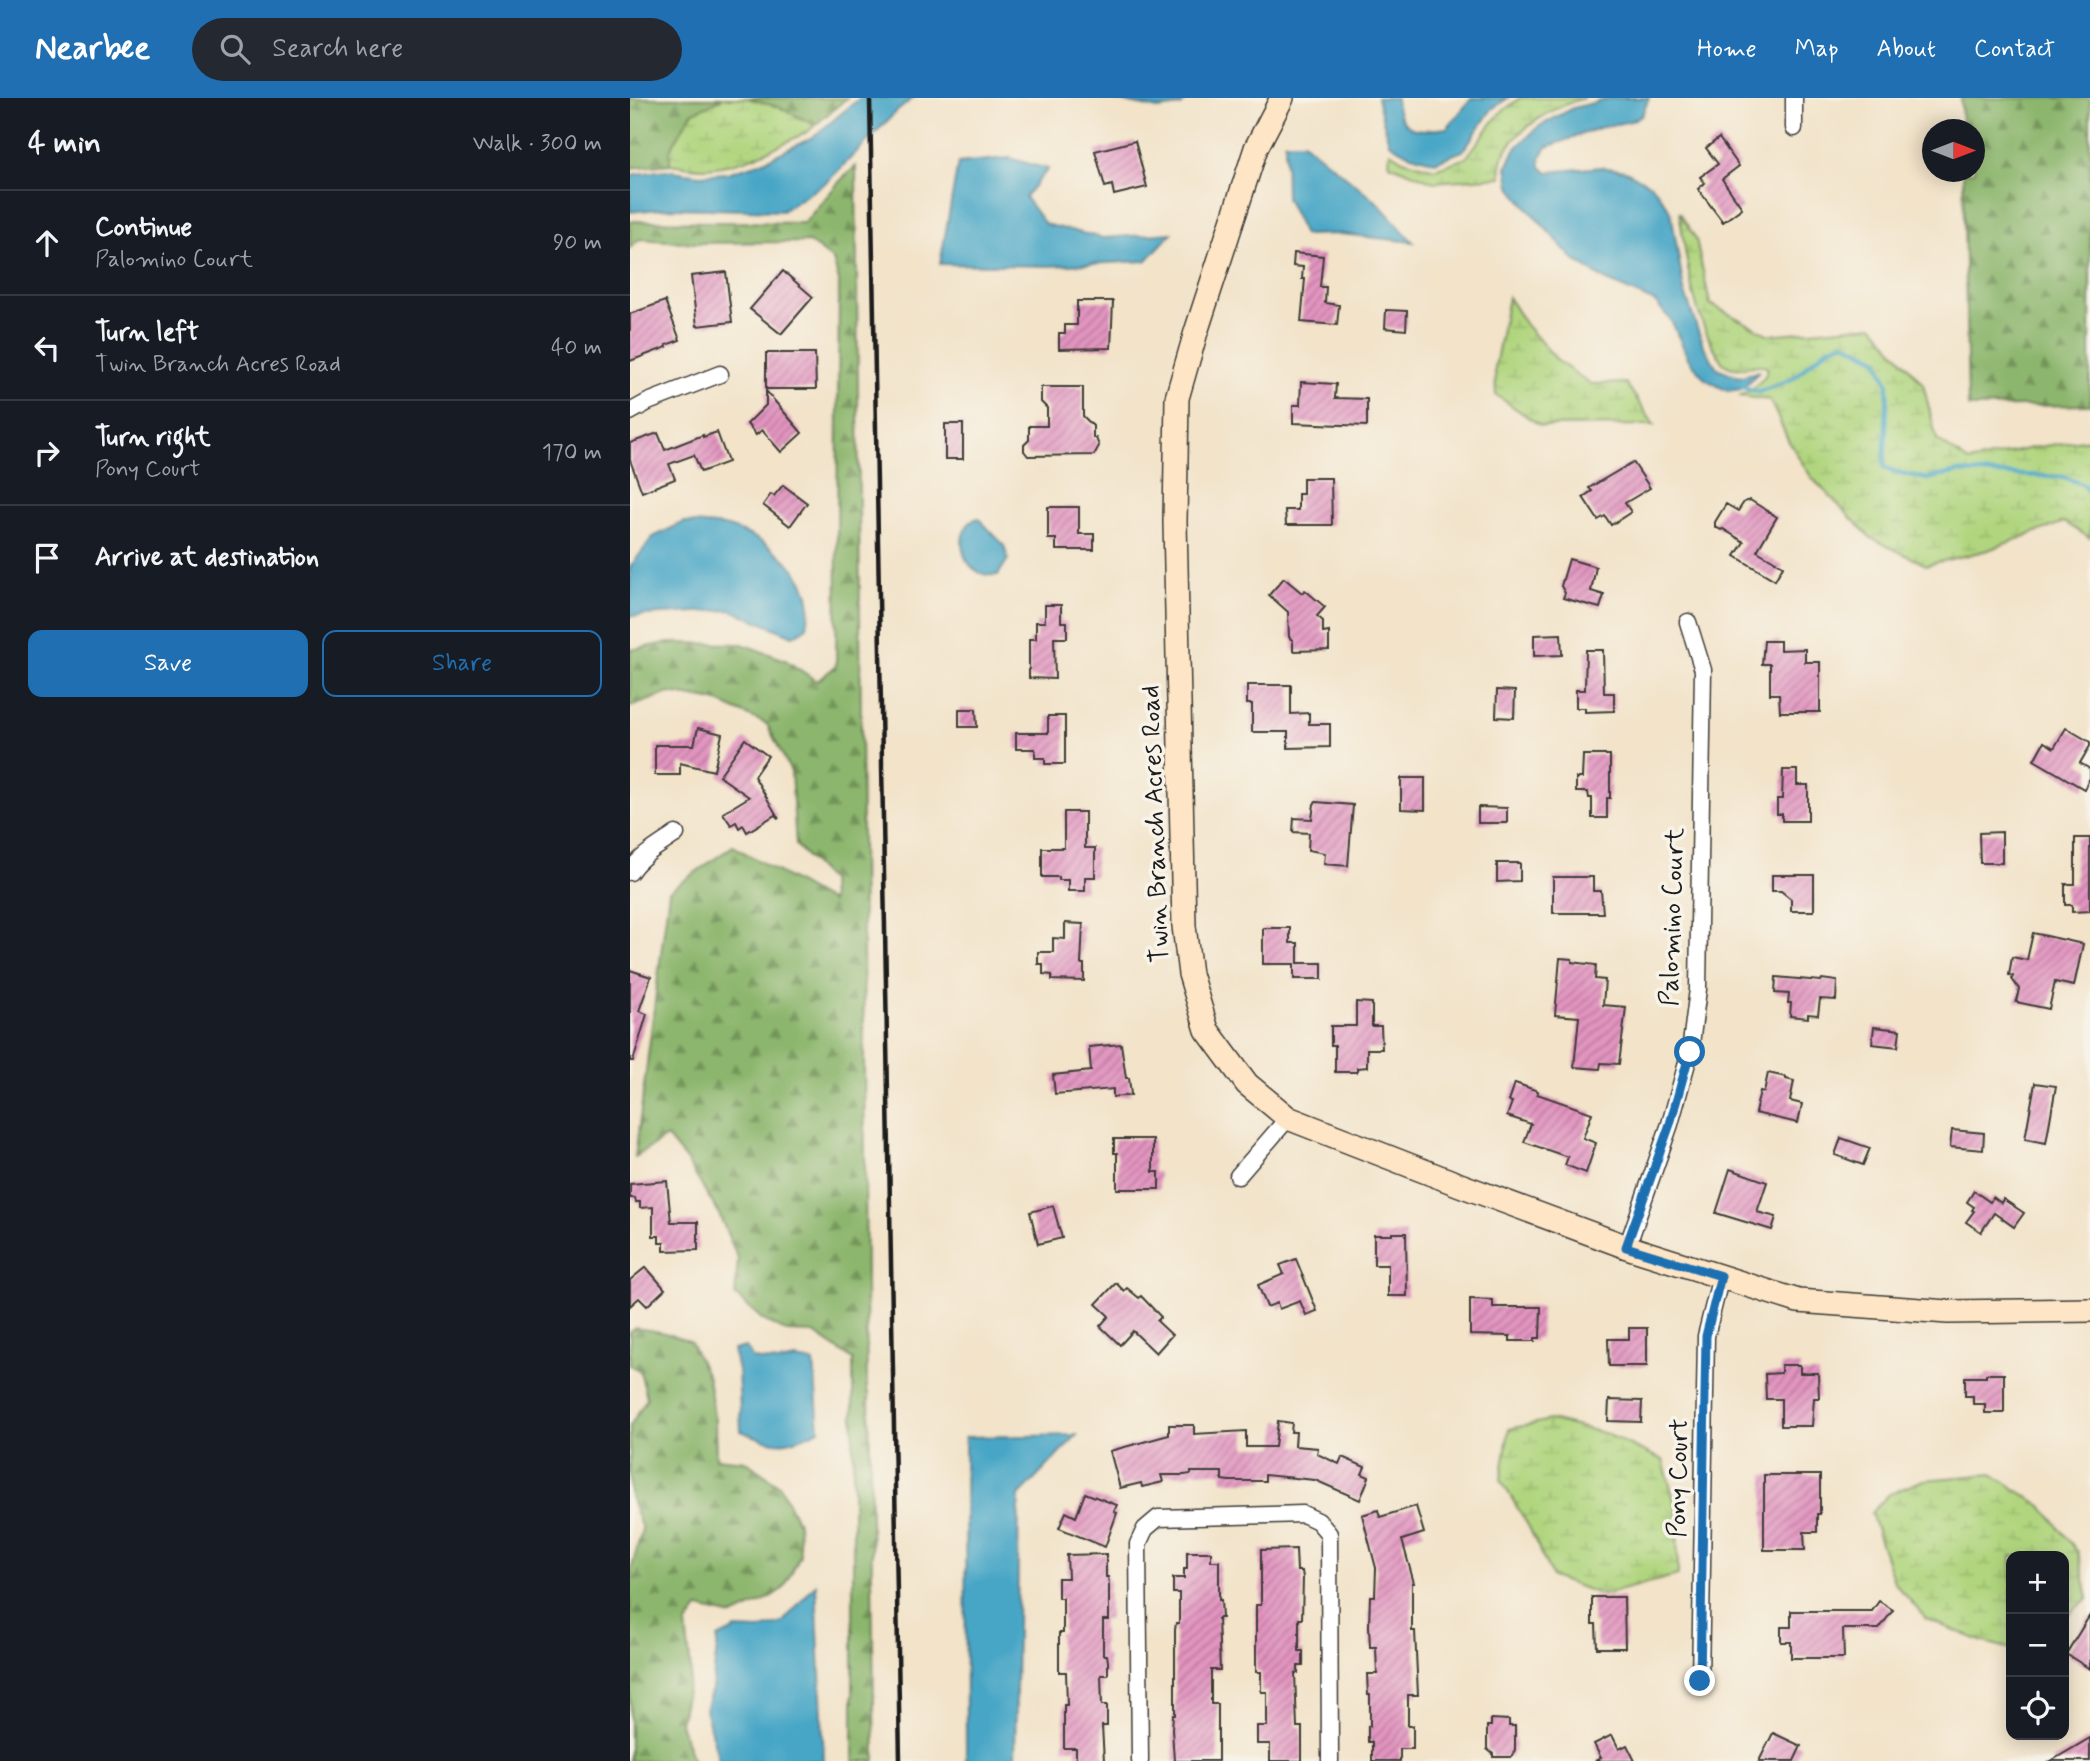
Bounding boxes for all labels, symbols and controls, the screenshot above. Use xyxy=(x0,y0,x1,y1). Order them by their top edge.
search box xyxy=(192,18,682,81)
text: Nearbee xyxy=(35,27,150,71)
icon: search xyxy=(216,30,254,68)
text: Search here xyxy=(272,32,403,66)
text: Home xyxy=(1697,34,1757,65)
text: Map xyxy=(1795,34,1839,65)
text: About xyxy=(1877,34,1936,65)
text: Contact xyxy=(1974,34,2055,65)
north arrow xyxy=(1922,119,1985,182)
text: 4 min xyxy=(28,124,101,163)
text: Walk · 300 m xyxy=(473,129,602,159)
text: Continue xyxy=(95,211,192,245)
icon: ahead xyxy=(28,224,66,262)
text: 90 m xyxy=(553,228,602,258)
text: Palomino Court xyxy=(95,245,253,275)
text: Turn left xyxy=(95,316,199,350)
icon: left xyxy=(28,329,66,367)
text: 40 m xyxy=(551,333,602,363)
text: Twin Branch Acres Road xyxy=(95,350,341,380)
text: Turn right xyxy=(95,421,211,455)
icon: right xyxy=(28,434,66,472)
text: 170 m xyxy=(542,438,602,468)
text: Pony Court xyxy=(95,455,200,485)
icon: arrive xyxy=(28,539,66,577)
text: Arrive at destination xyxy=(95,541,319,575)
button: Save xyxy=(28,630,308,697)
button: Share xyxy=(322,630,602,697)
street label: Twin Branch Acres Road xyxy=(1134,685,1178,963)
street label: Palomino Court xyxy=(1653,827,1693,1007)
route start xyxy=(1674,1036,1705,1067)
street label: Pony Court xyxy=(1661,1418,1697,1538)
map controls xyxy=(2006,1551,2069,1740)
button: + xyxy=(2006,1551,2069,1614)
button: − xyxy=(2006,1614,2069,1677)
route end xyxy=(1684,1665,1715,1696)
button: locate xyxy=(2006,1677,2069,1740)

